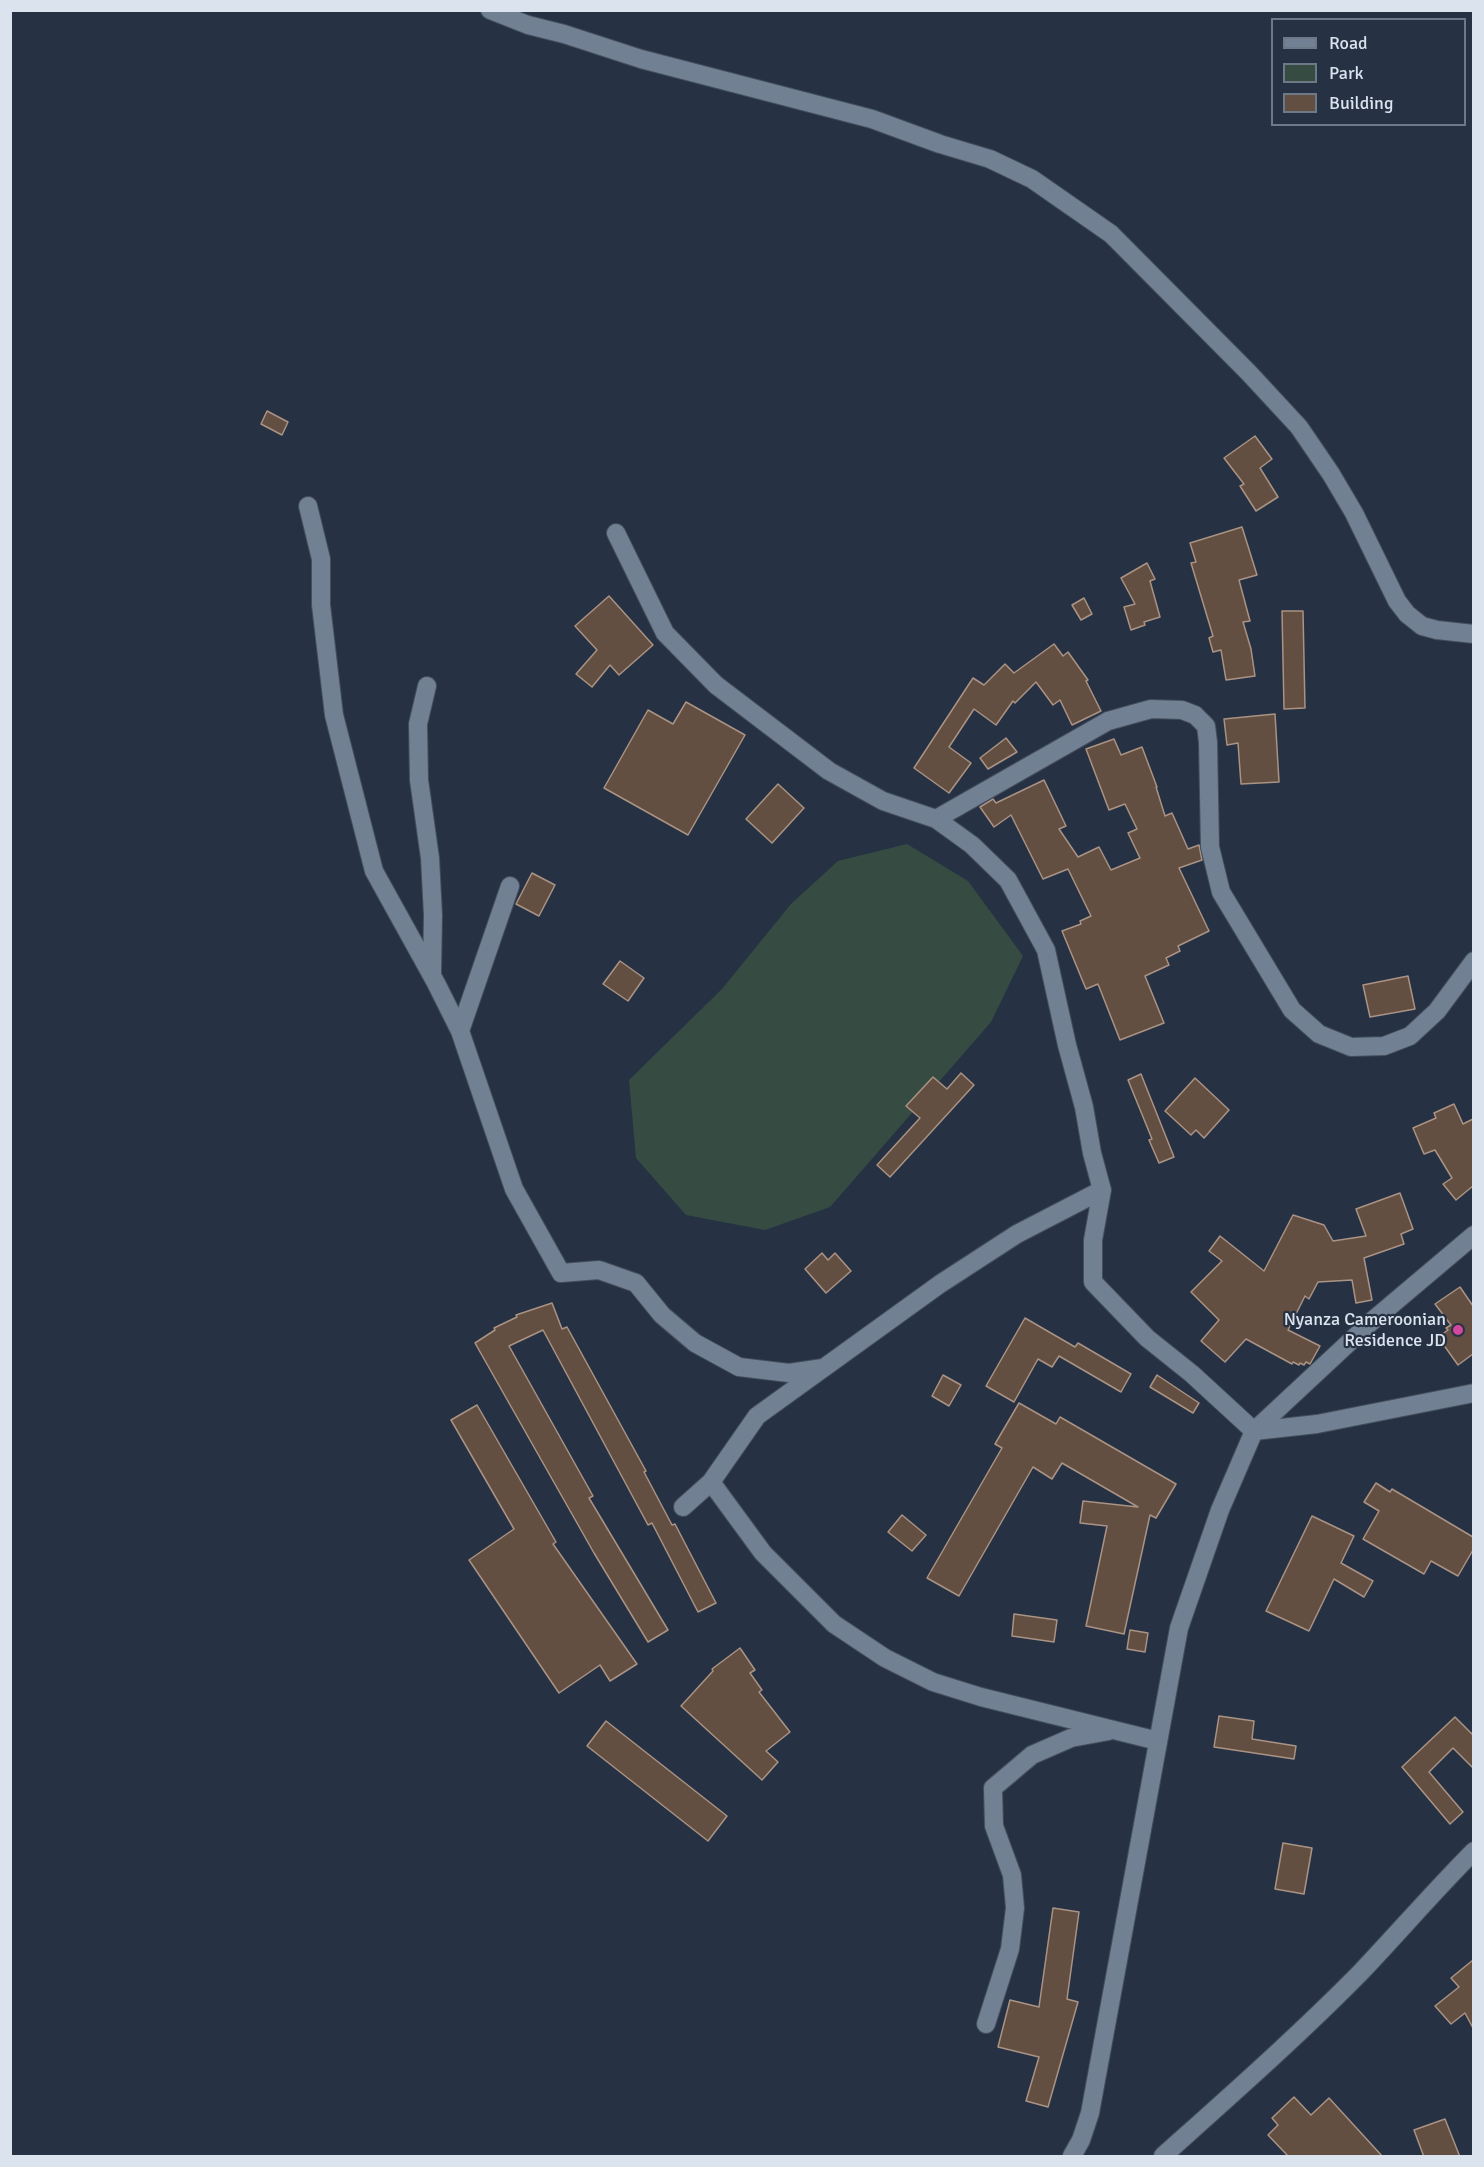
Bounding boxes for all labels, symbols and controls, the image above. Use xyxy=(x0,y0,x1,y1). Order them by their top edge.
legend xyxy=(1271,18,1466,126)
text: Road xyxy=(1329,32,1368,54)
text: Park xyxy=(1329,62,1364,84)
text: Building xyxy=(1329,92,1393,114)
place label: Nyanza Cameroonian Residence JD xyxy=(1284,1309,1446,1352)
marker: Nyanza Cameroonian Residence JD xyxy=(1451,1323,1465,1337)

